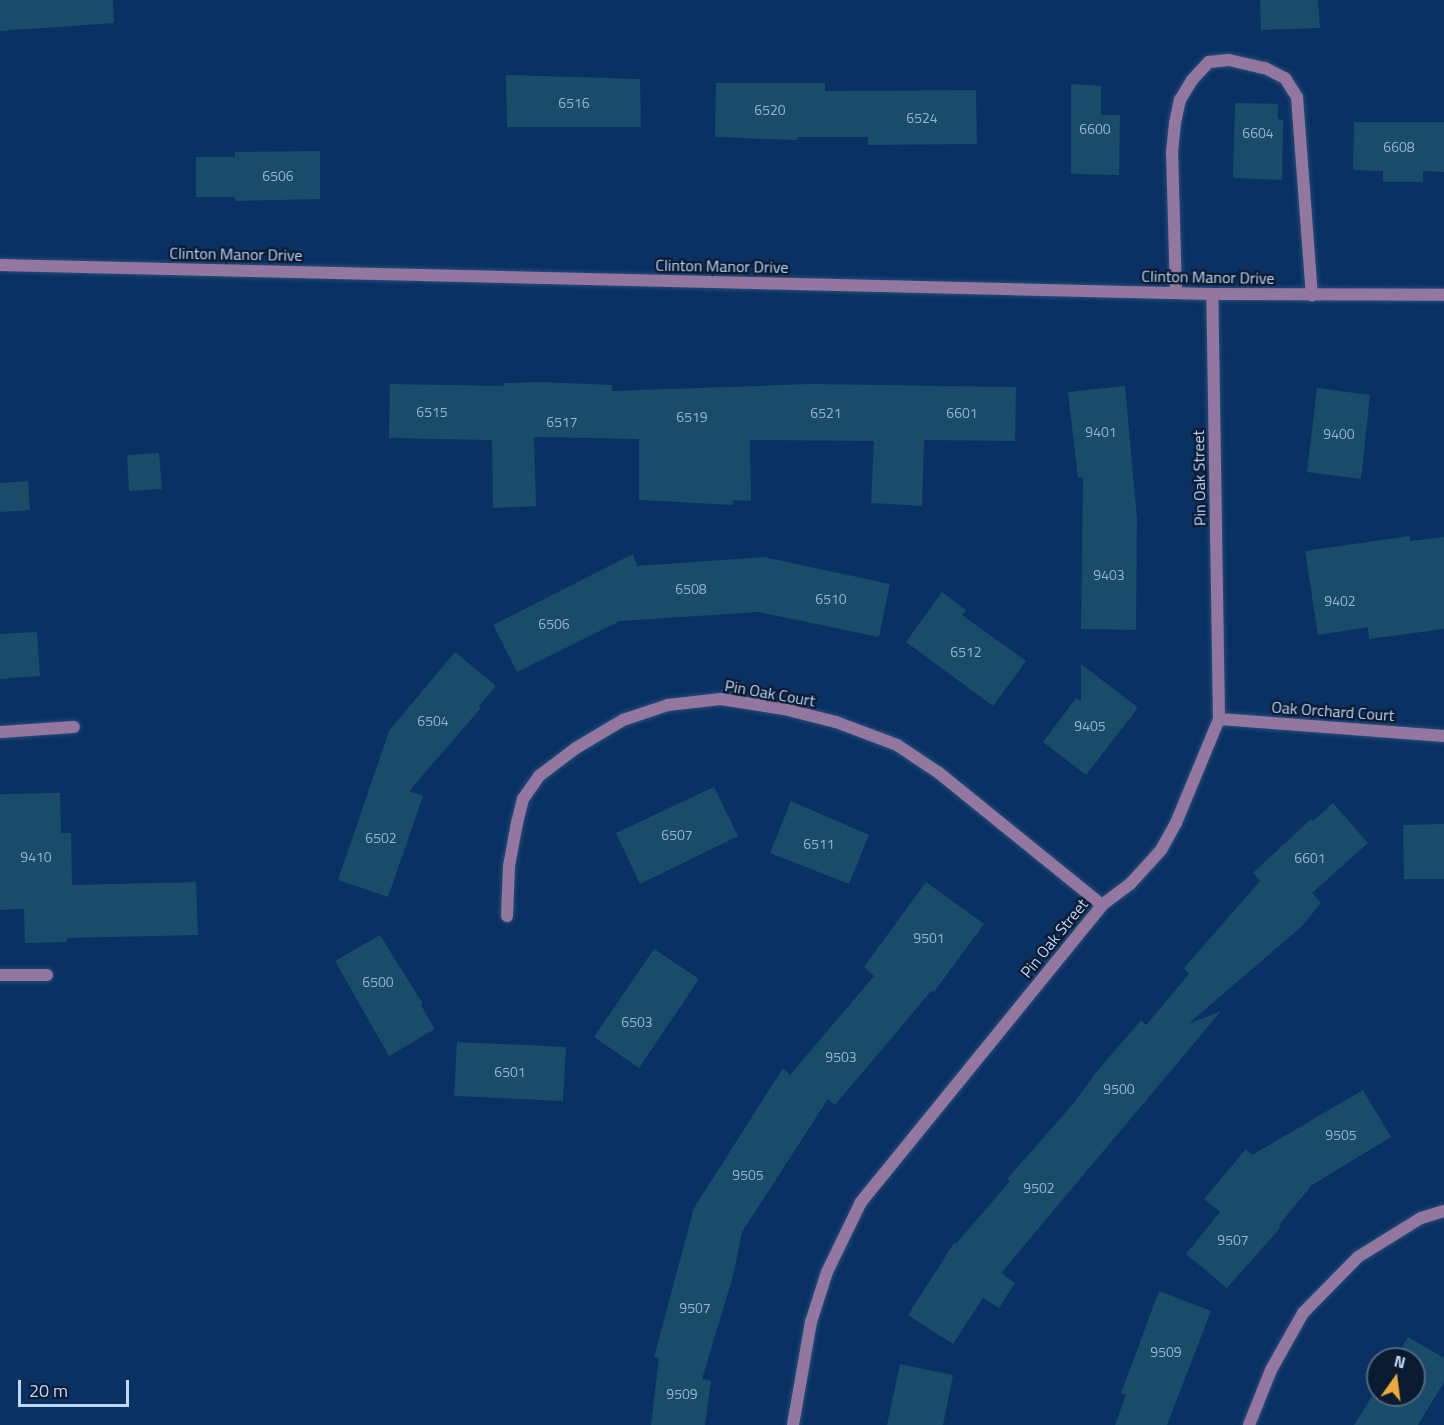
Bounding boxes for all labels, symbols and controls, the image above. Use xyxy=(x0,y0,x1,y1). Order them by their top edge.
house number: 6516 xyxy=(558,95,590,111)
house number: 6520 xyxy=(754,102,786,118)
house number: 6524 xyxy=(906,110,938,126)
house number: 6600 xyxy=(1079,121,1111,137)
house number: 6604 xyxy=(1242,125,1274,141)
house number: 6608 xyxy=(1383,139,1415,155)
house number: 6506 xyxy=(262,168,294,184)
street label: Clinton Manor Drive xyxy=(169,243,303,265)
street label: Clinton Manor Drive xyxy=(655,255,789,277)
street label: Clinton Manor Drive xyxy=(1141,266,1275,288)
house number: 6515 xyxy=(416,404,448,420)
house number: 6521 xyxy=(810,405,842,421)
house number: 6601 xyxy=(946,405,978,421)
house number: 6519 xyxy=(676,409,708,425)
house number: 6517 xyxy=(546,414,578,430)
house number: 9401 xyxy=(1085,424,1117,440)
house number: 9400 xyxy=(1323,426,1355,442)
street label: Pin Oak Street xyxy=(1189,430,1209,526)
house number: 9403 xyxy=(1093,567,1125,583)
house number: 6508 xyxy=(675,581,707,597)
house number: 6510 xyxy=(815,591,847,607)
house number: 9402 xyxy=(1324,593,1356,609)
house number: 6506 xyxy=(538,616,570,632)
house number: 6512 xyxy=(950,644,982,660)
street label: Pin Oak Court xyxy=(723,676,817,710)
street label: Oak Orchard Court xyxy=(1271,697,1395,725)
house number: 6504 xyxy=(417,713,449,729)
house number: 9405 xyxy=(1074,718,1106,734)
house number: 6507 xyxy=(661,827,693,843)
house number: 6502 xyxy=(365,830,397,846)
house number: 6511 xyxy=(803,836,835,852)
house number: 9410 xyxy=(20,849,52,865)
house number: 6601 xyxy=(1294,850,1326,866)
street label: Pin Oak Street xyxy=(1016,895,1092,981)
house number: 9501 xyxy=(913,930,945,946)
house number: 6500 xyxy=(362,974,394,990)
house number: 6503 xyxy=(621,1014,653,1030)
house number: 9503 xyxy=(825,1049,857,1065)
house number: 6501 xyxy=(494,1064,526,1080)
house number: 9500 xyxy=(1103,1081,1135,1097)
house number: 9505 xyxy=(1325,1127,1357,1143)
house number: 9505 xyxy=(732,1167,764,1183)
house number: 9502 xyxy=(1023,1180,1055,1196)
house number: 9507 xyxy=(1217,1232,1249,1248)
house number: 9507 xyxy=(679,1300,711,1316)
house number: 9509 xyxy=(1150,1344,1182,1360)
north arrow xyxy=(1366,1347,1426,1407)
text: N xyxy=(1392,1348,1408,1374)
scale bar xyxy=(21,1368,132,1406)
text: 20 m xyxy=(29,1377,68,1404)
house number: 9509 xyxy=(666,1386,698,1402)

